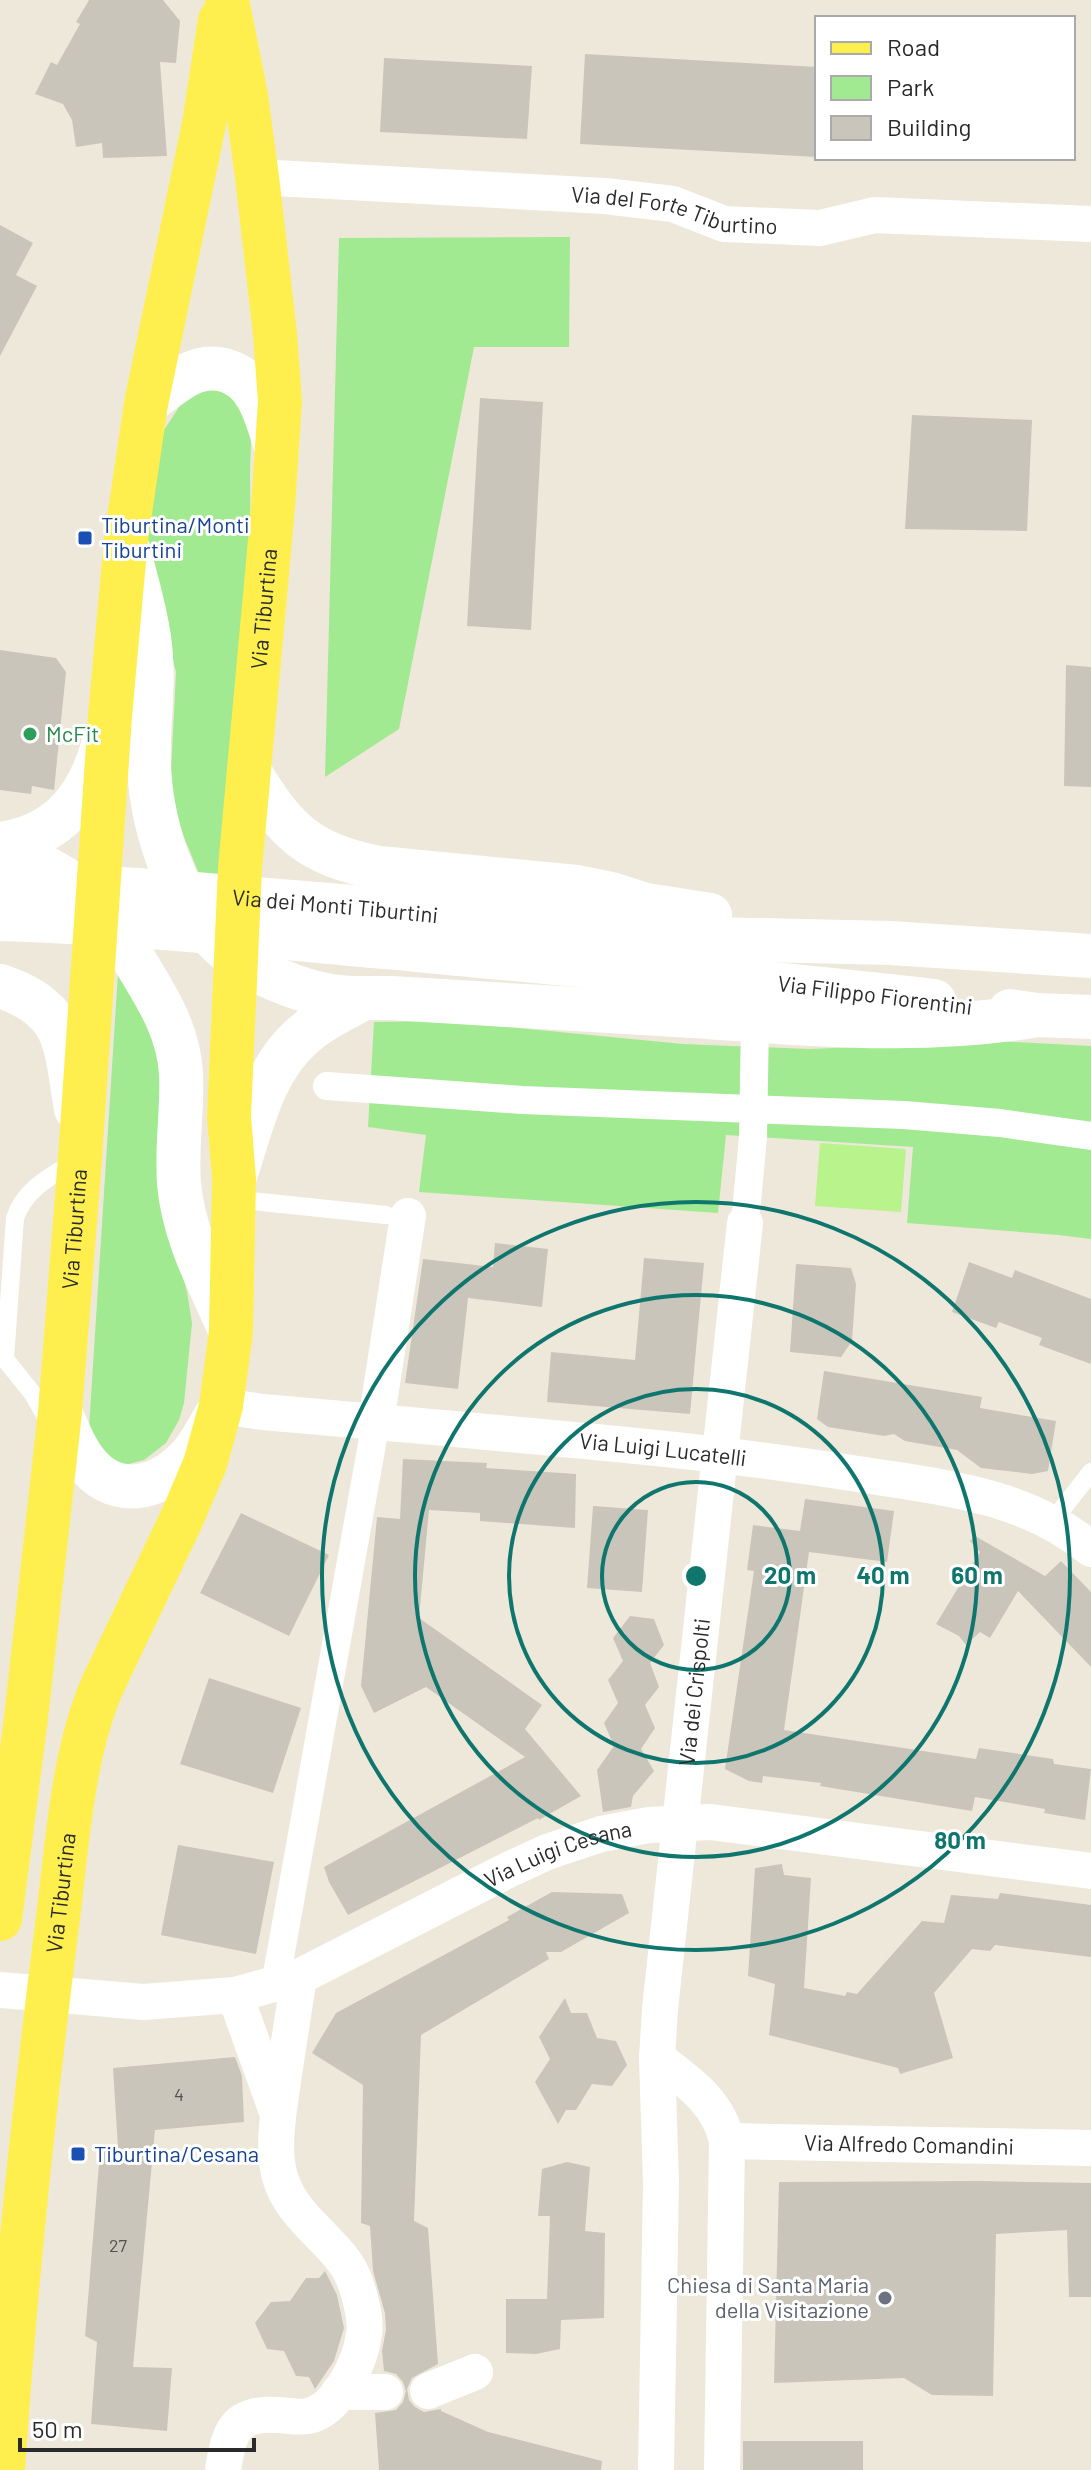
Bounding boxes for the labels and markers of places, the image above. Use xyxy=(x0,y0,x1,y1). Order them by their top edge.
place label: Tiburtina/Monti Tiburtini xyxy=(101,511,250,562)
marker: Tiburtina/Monti Tiburtini xyxy=(76,529,94,547)
place label: McFit xyxy=(46,720,99,746)
marker: McFit xyxy=(21,725,39,743)
centre of rings xyxy=(682,1562,710,1590)
place label: Tiburtina/Cesana xyxy=(94,2140,259,2166)
marker: Tiburtina/Cesana xyxy=(69,2145,87,2163)
place label: Chiesa di Santa Maria della Visitazione xyxy=(667,2271,869,2322)
marker: Chiesa di Santa Maria della Visitazione xyxy=(876,2289,894,2307)

